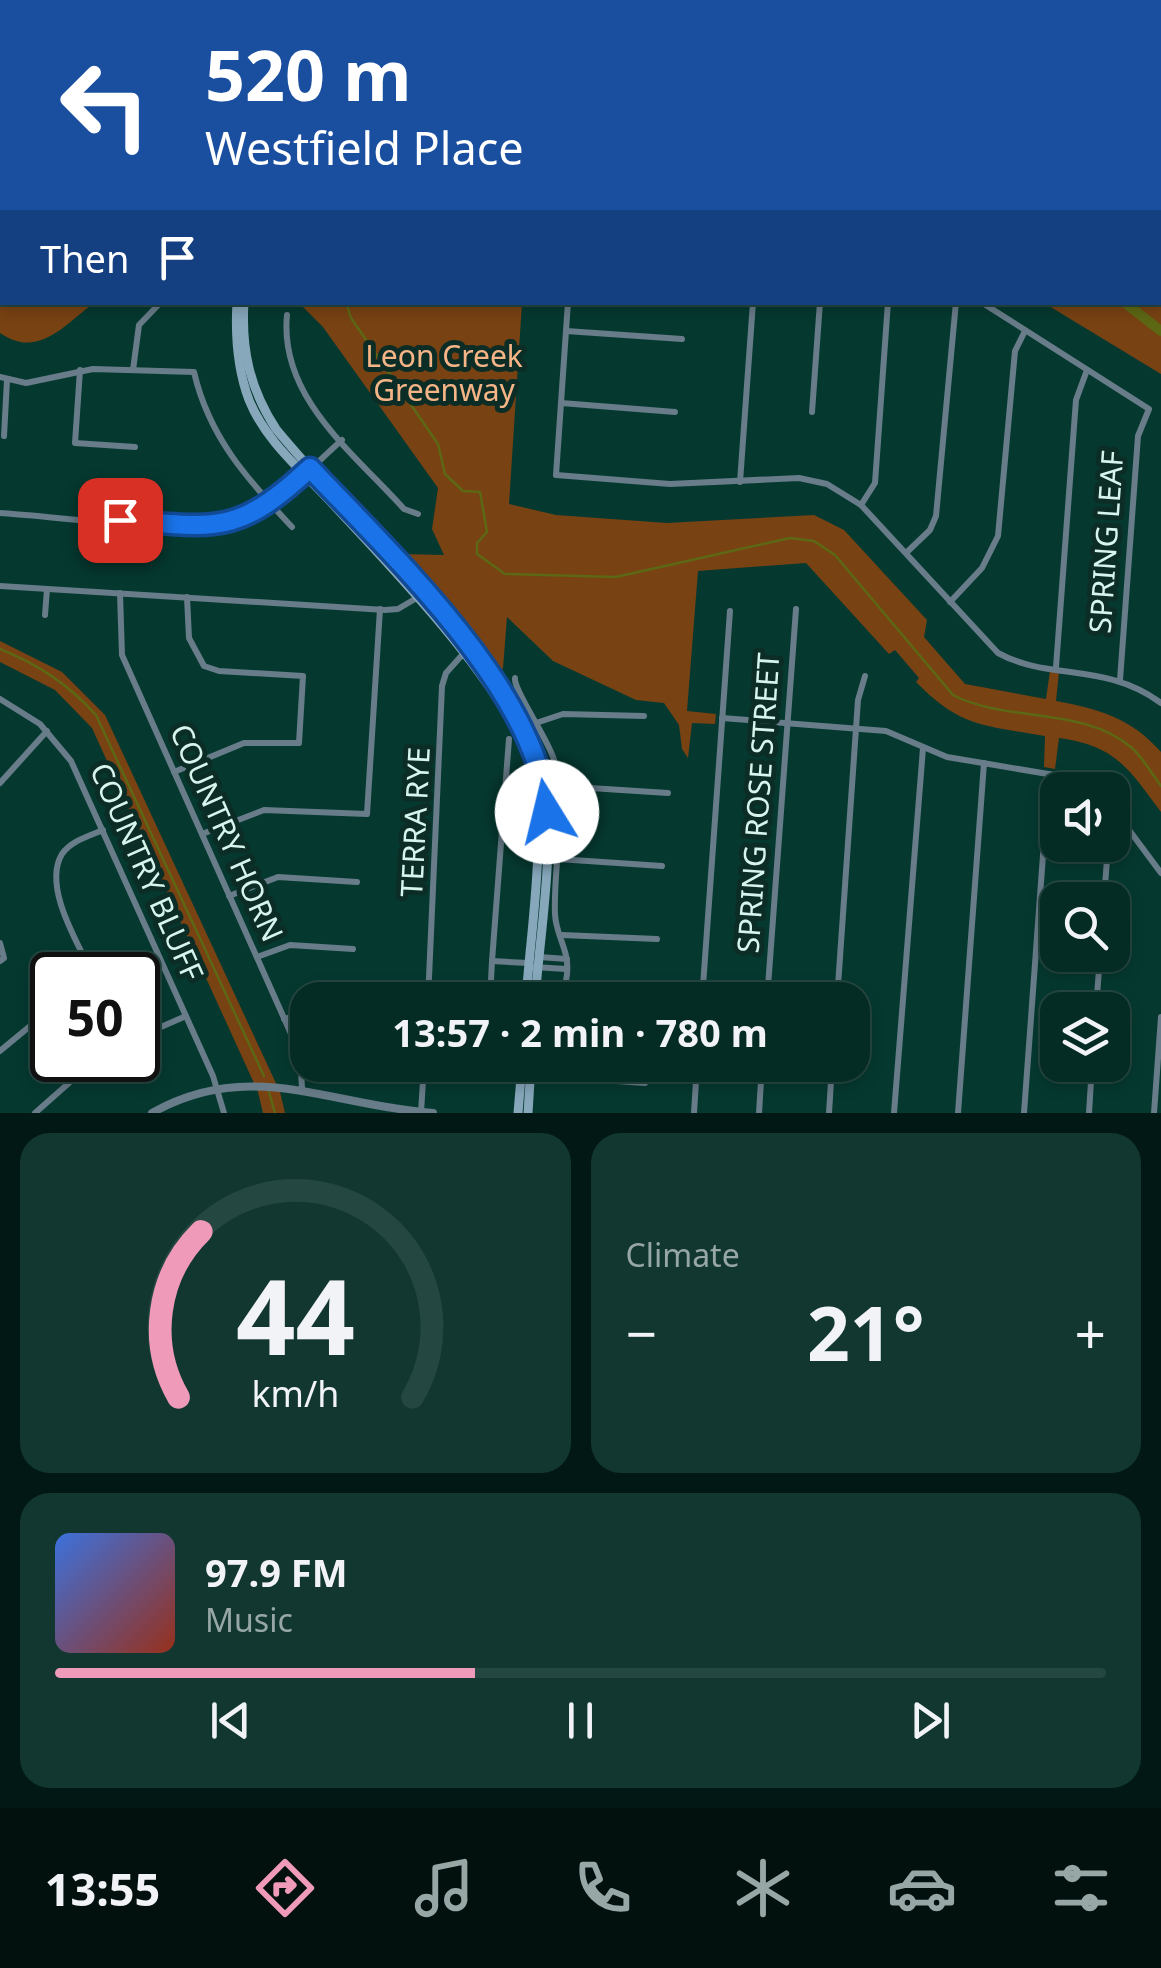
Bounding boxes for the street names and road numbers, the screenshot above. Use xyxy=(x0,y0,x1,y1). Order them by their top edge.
street label: SPRING LEAF xyxy=(1079,449,1132,635)
street label: SPRING ROSE STREET xyxy=(727,651,788,954)
street label: COUNTRY HORN xyxy=(161,717,294,948)
street label: TERRA RYE xyxy=(390,746,439,898)
street label: COUNTRY BLUFF xyxy=(81,756,214,987)

